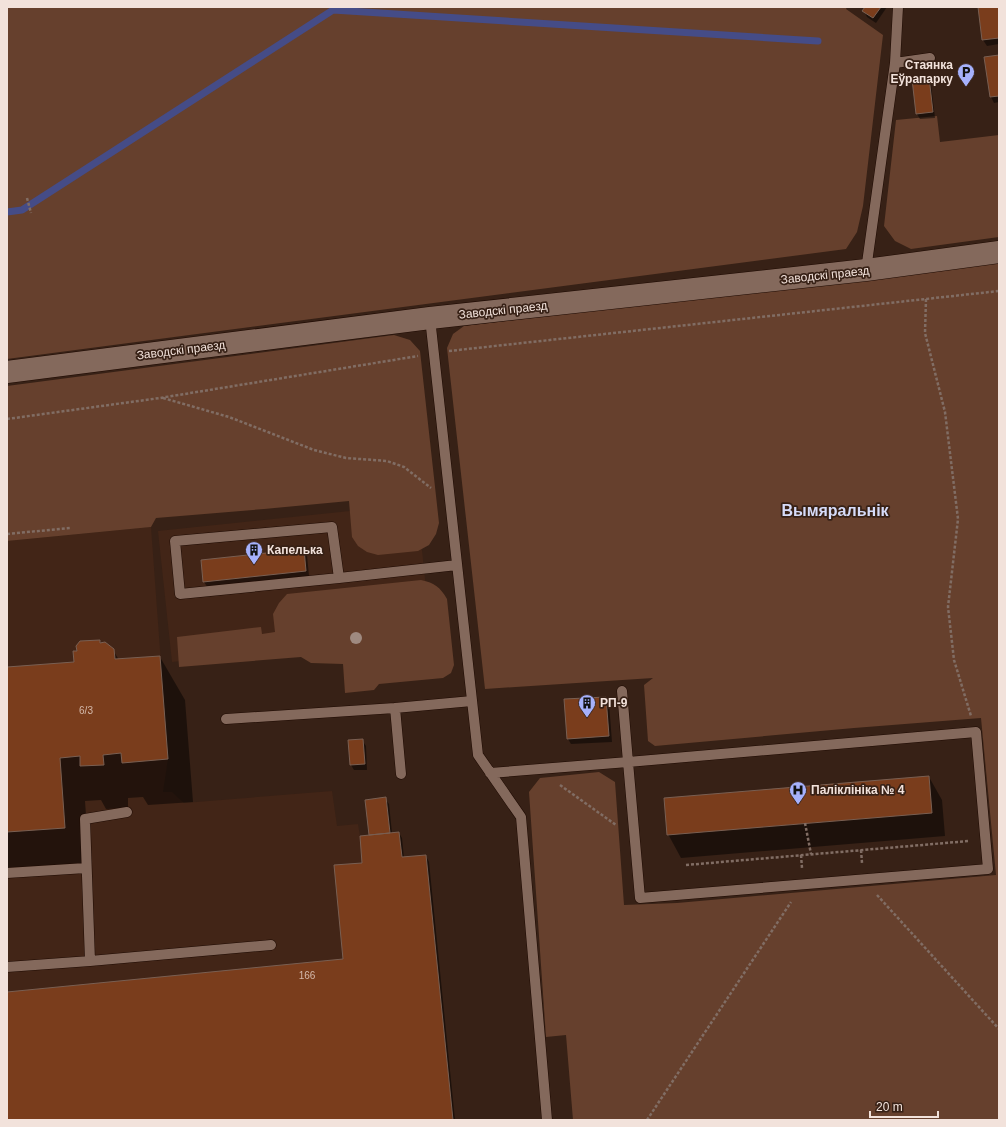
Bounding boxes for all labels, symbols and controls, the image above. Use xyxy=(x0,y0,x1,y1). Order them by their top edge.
place label: Стаянка Еўрапарку xyxy=(890,58,953,86)
parking icon: Стаянка Еўрапарку xyxy=(956,62,976,87)
street label: Заводскі праезд xyxy=(780,263,870,287)
street label: Заводскі праезд xyxy=(458,298,548,322)
street label: Заводскі праезд xyxy=(136,338,226,362)
district label: Вымяральнік xyxy=(781,502,890,519)
building icon: Капелька xyxy=(244,540,264,565)
place label: Капелька xyxy=(267,543,323,557)
building icon: РП-9 xyxy=(577,693,597,718)
place label: РП-9 xyxy=(600,696,628,710)
house number: 6/3 xyxy=(79,705,93,716)
hospital icon: Паліклініка № 4 xyxy=(788,780,808,805)
place label: Паліклініка № 4 xyxy=(811,783,905,797)
house number: 166 xyxy=(299,970,316,981)
scale bar xyxy=(870,1093,938,1119)
text: 20 m xyxy=(876,1100,903,1114)

